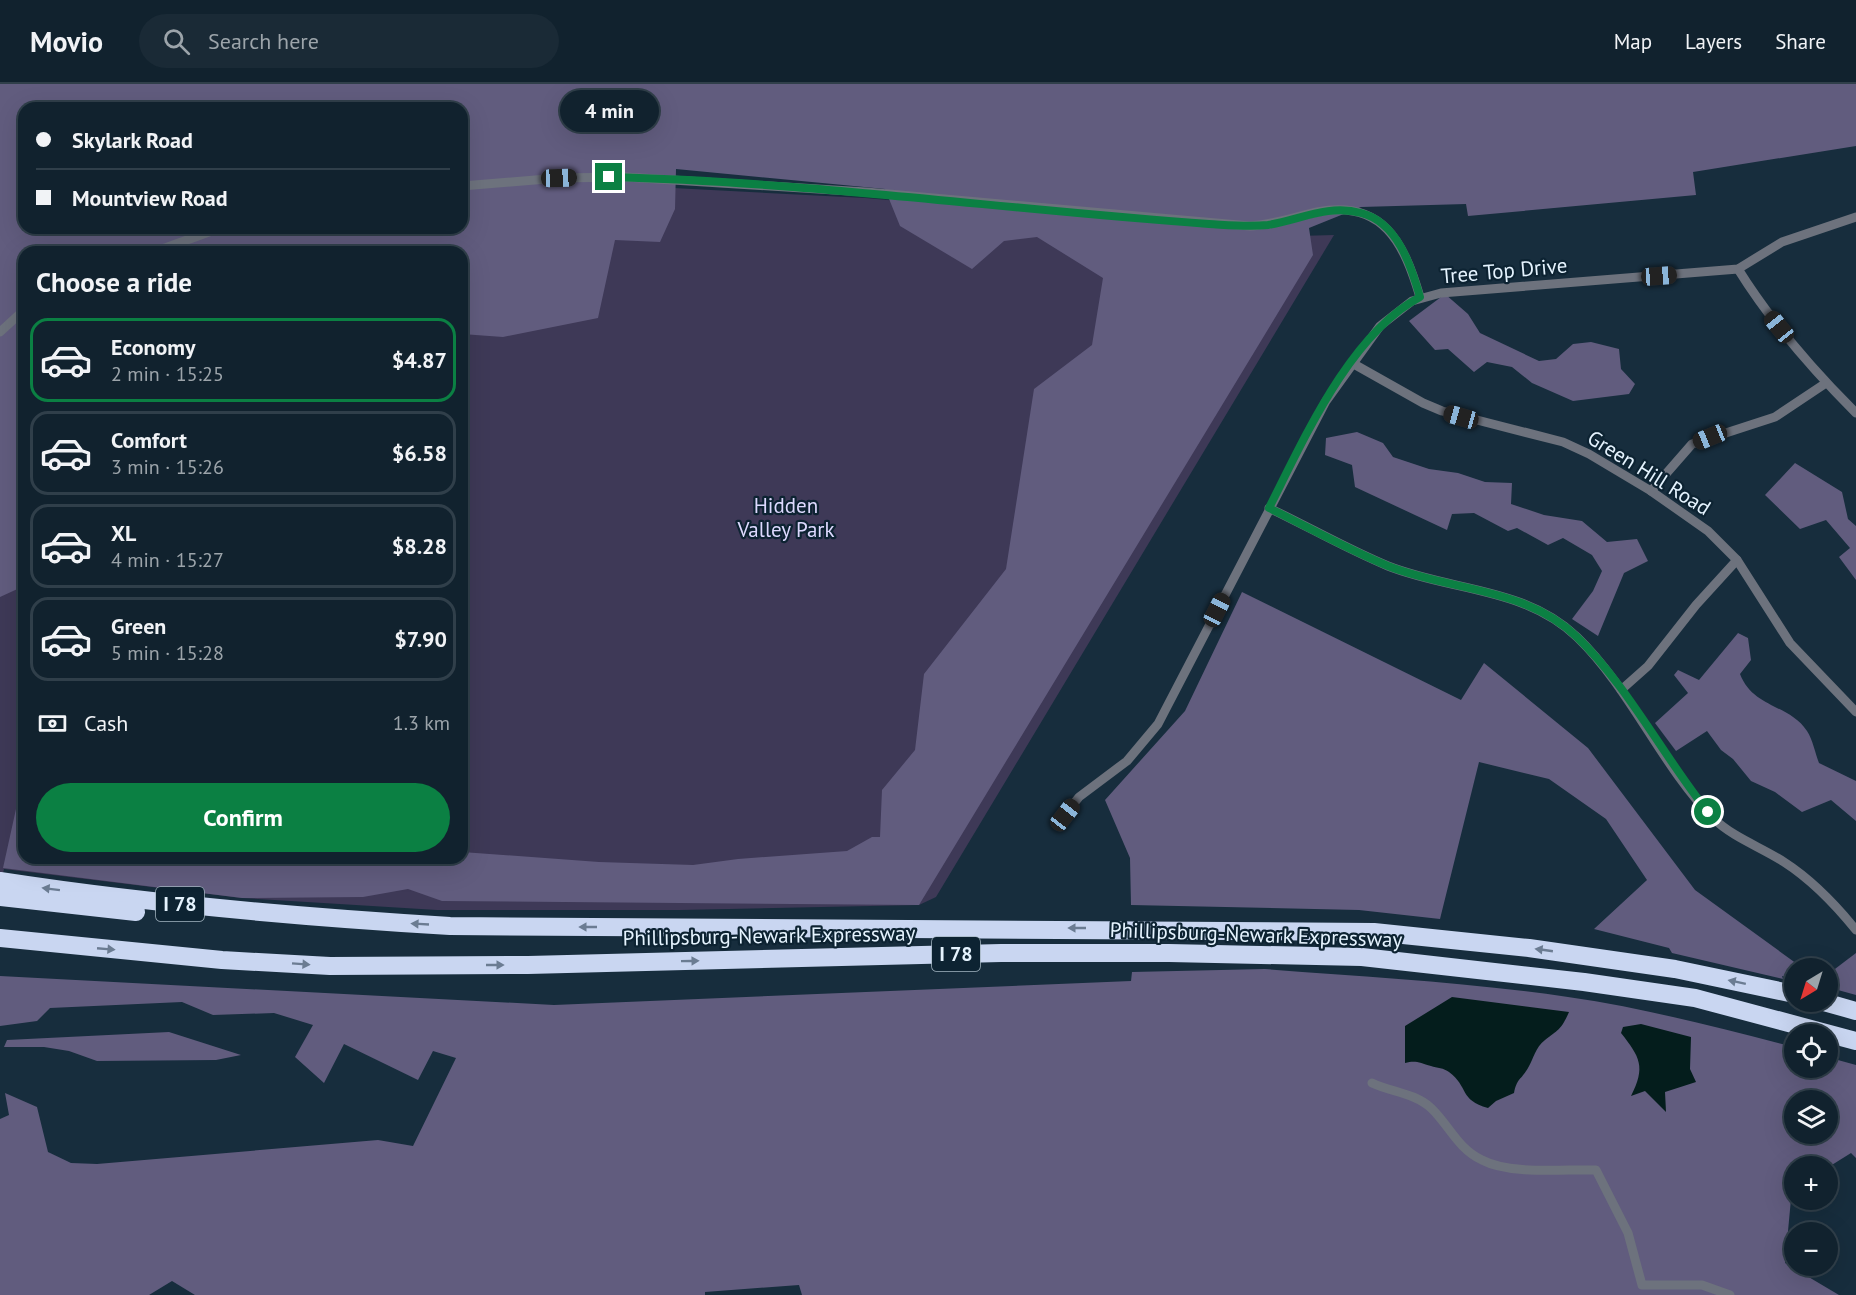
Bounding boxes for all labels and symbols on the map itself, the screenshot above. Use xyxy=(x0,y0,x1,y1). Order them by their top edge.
callout: 4 min xyxy=(560,90,658,132)
route end xyxy=(595,163,622,190)
car xyxy=(541,168,577,188)
street label: Tree Top Drive xyxy=(1440,252,1568,289)
car xyxy=(1640,266,1678,286)
car xyxy=(1761,307,1797,347)
car xyxy=(1441,403,1481,431)
car xyxy=(1690,422,1730,452)
street label: Green Hill Road xyxy=(1583,424,1716,521)
park label: Hidden Valley Park xyxy=(736,492,835,543)
car xyxy=(1201,590,1233,630)
car xyxy=(1047,795,1083,835)
route start xyxy=(1694,798,1721,825)
one-way arrow xyxy=(41,884,60,893)
road number: I 78 xyxy=(156,887,204,921)
street label: Phillipsburg-Newark Expressway xyxy=(1109,916,1403,953)
street label: Phillipsburg-Newark Expressway xyxy=(622,919,916,952)
one-way arrow xyxy=(411,920,430,929)
one-way arrow xyxy=(579,922,598,932)
one-way arrow xyxy=(1068,923,1087,933)
road number: I 78 xyxy=(932,937,980,971)
one-way arrow xyxy=(97,945,116,954)
one-way arrow xyxy=(1535,945,1554,954)
one-way arrow xyxy=(681,956,700,966)
north arrow xyxy=(1784,958,1838,1012)
one-way arrow xyxy=(291,960,310,969)
one-way arrow xyxy=(486,960,505,970)
one-way arrow xyxy=(1727,977,1746,986)

